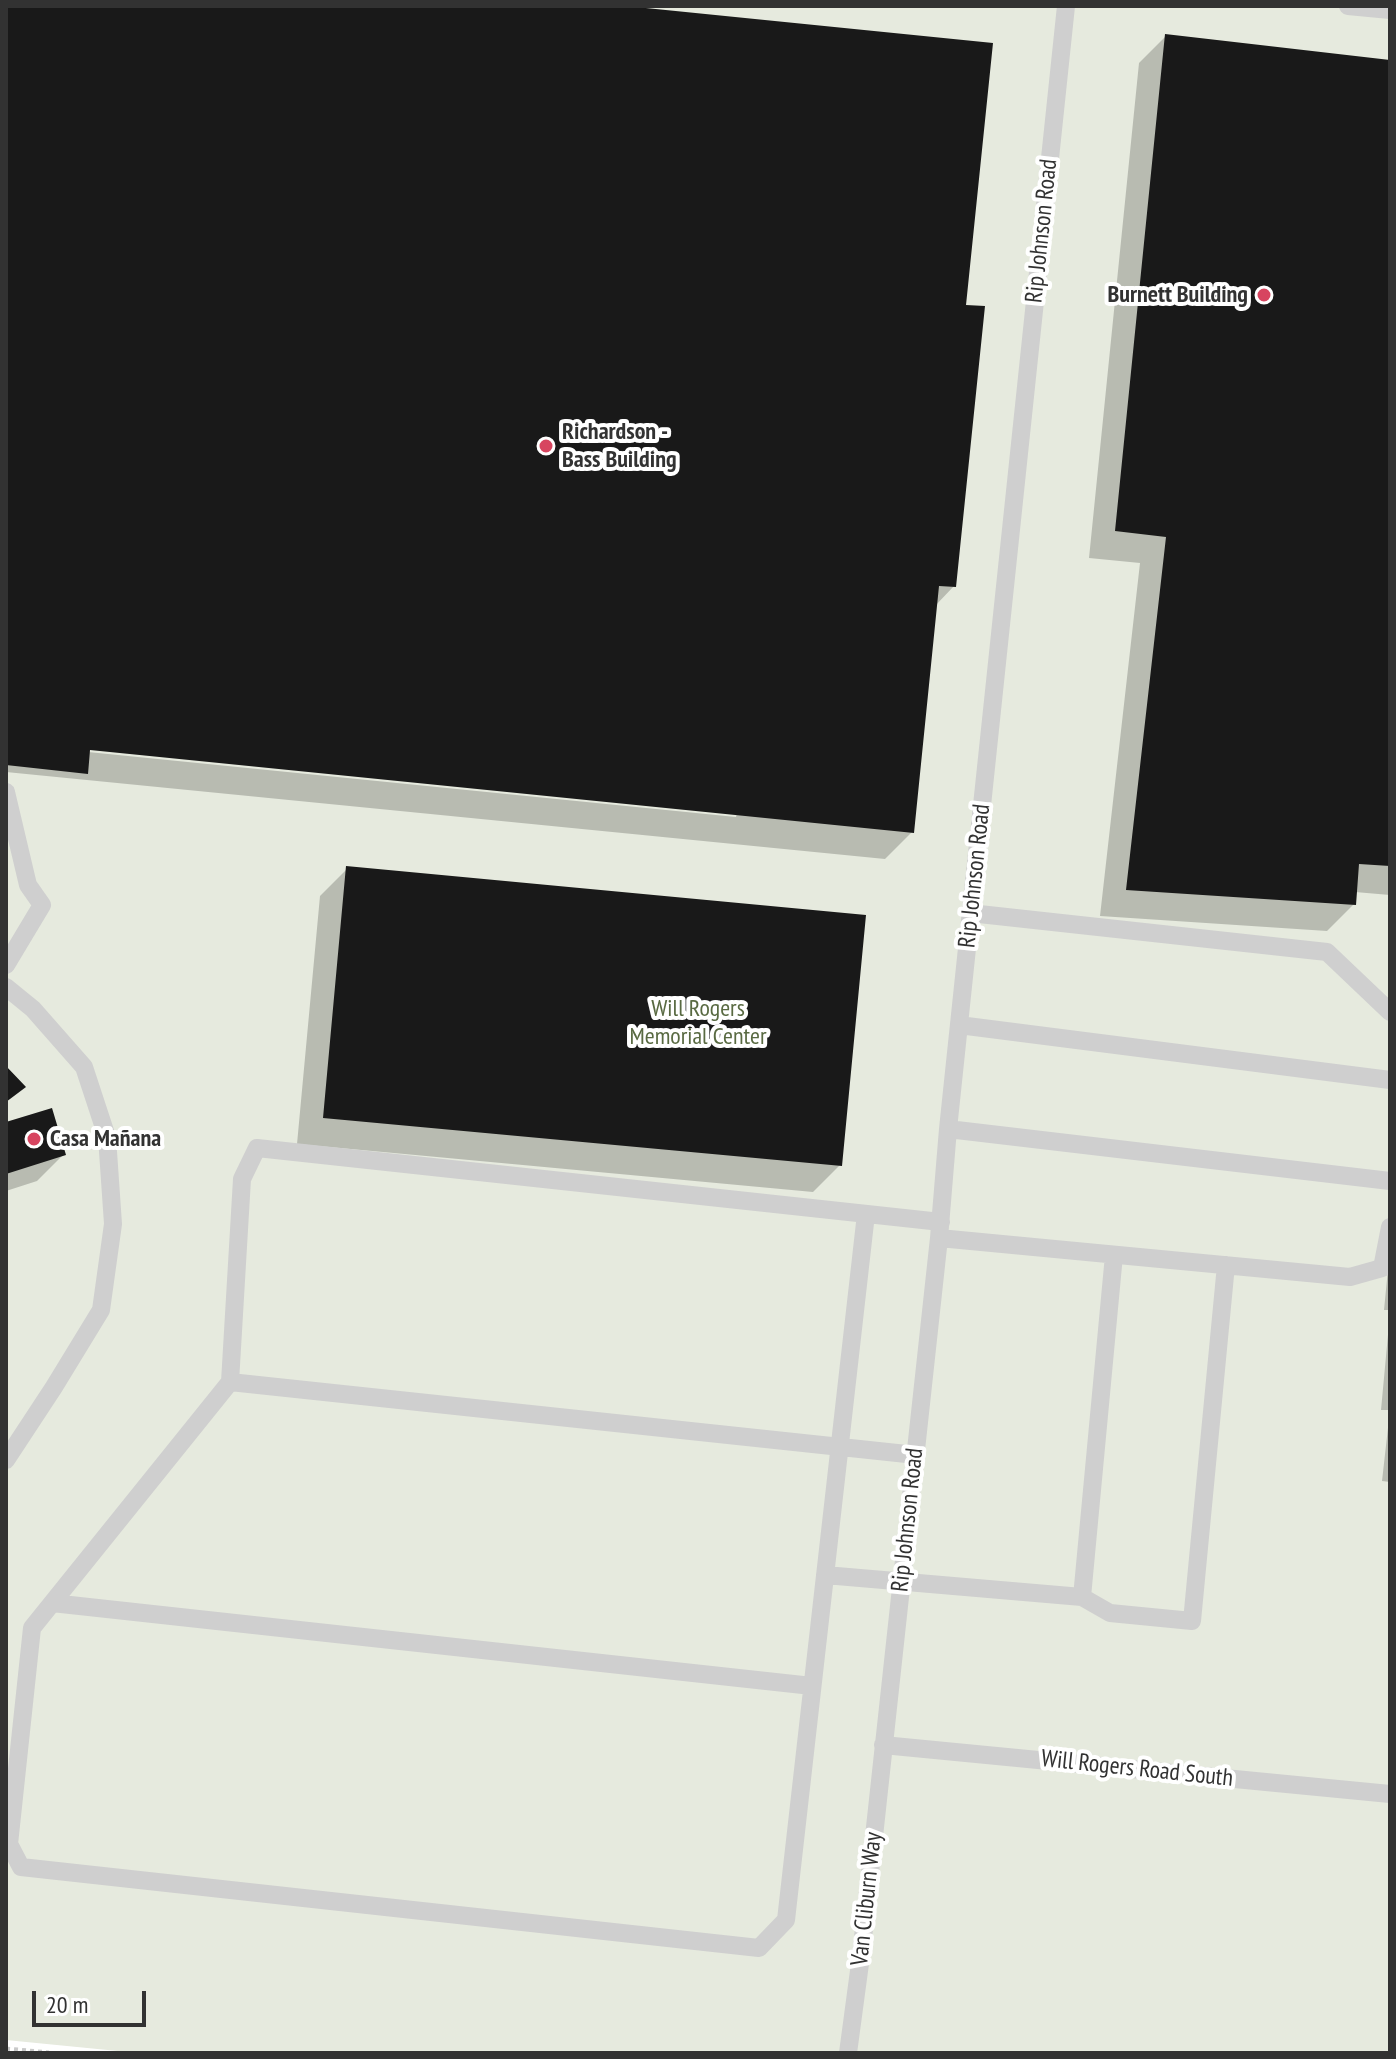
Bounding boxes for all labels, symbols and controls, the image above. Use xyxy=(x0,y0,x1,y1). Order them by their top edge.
street label: Rip Johnson Road xyxy=(1020,158,1064,304)
place label: Burnett Building xyxy=(1108,281,1248,309)
marker: Burnett Building xyxy=(1255,286,1273,304)
place label: Richardson - Bass Building xyxy=(562,418,677,474)
marker: Richardson - Bass Building xyxy=(537,437,555,455)
street label: Rip Johnson Road xyxy=(953,803,997,949)
park label: Will Rogers Memorial Center xyxy=(630,995,766,1051)
place label: Casa Mañana xyxy=(50,1125,161,1153)
marker: Casa Mañana xyxy=(25,1130,43,1148)
street label: Rip Johnson Road xyxy=(886,1447,930,1593)
street label: Will Rogers Road South xyxy=(1040,1745,1234,1793)
street label: Van Cliburn Way xyxy=(846,1831,888,1967)
scale bar xyxy=(36,1975,150,2025)
text: 20 m xyxy=(46,1989,88,2020)

